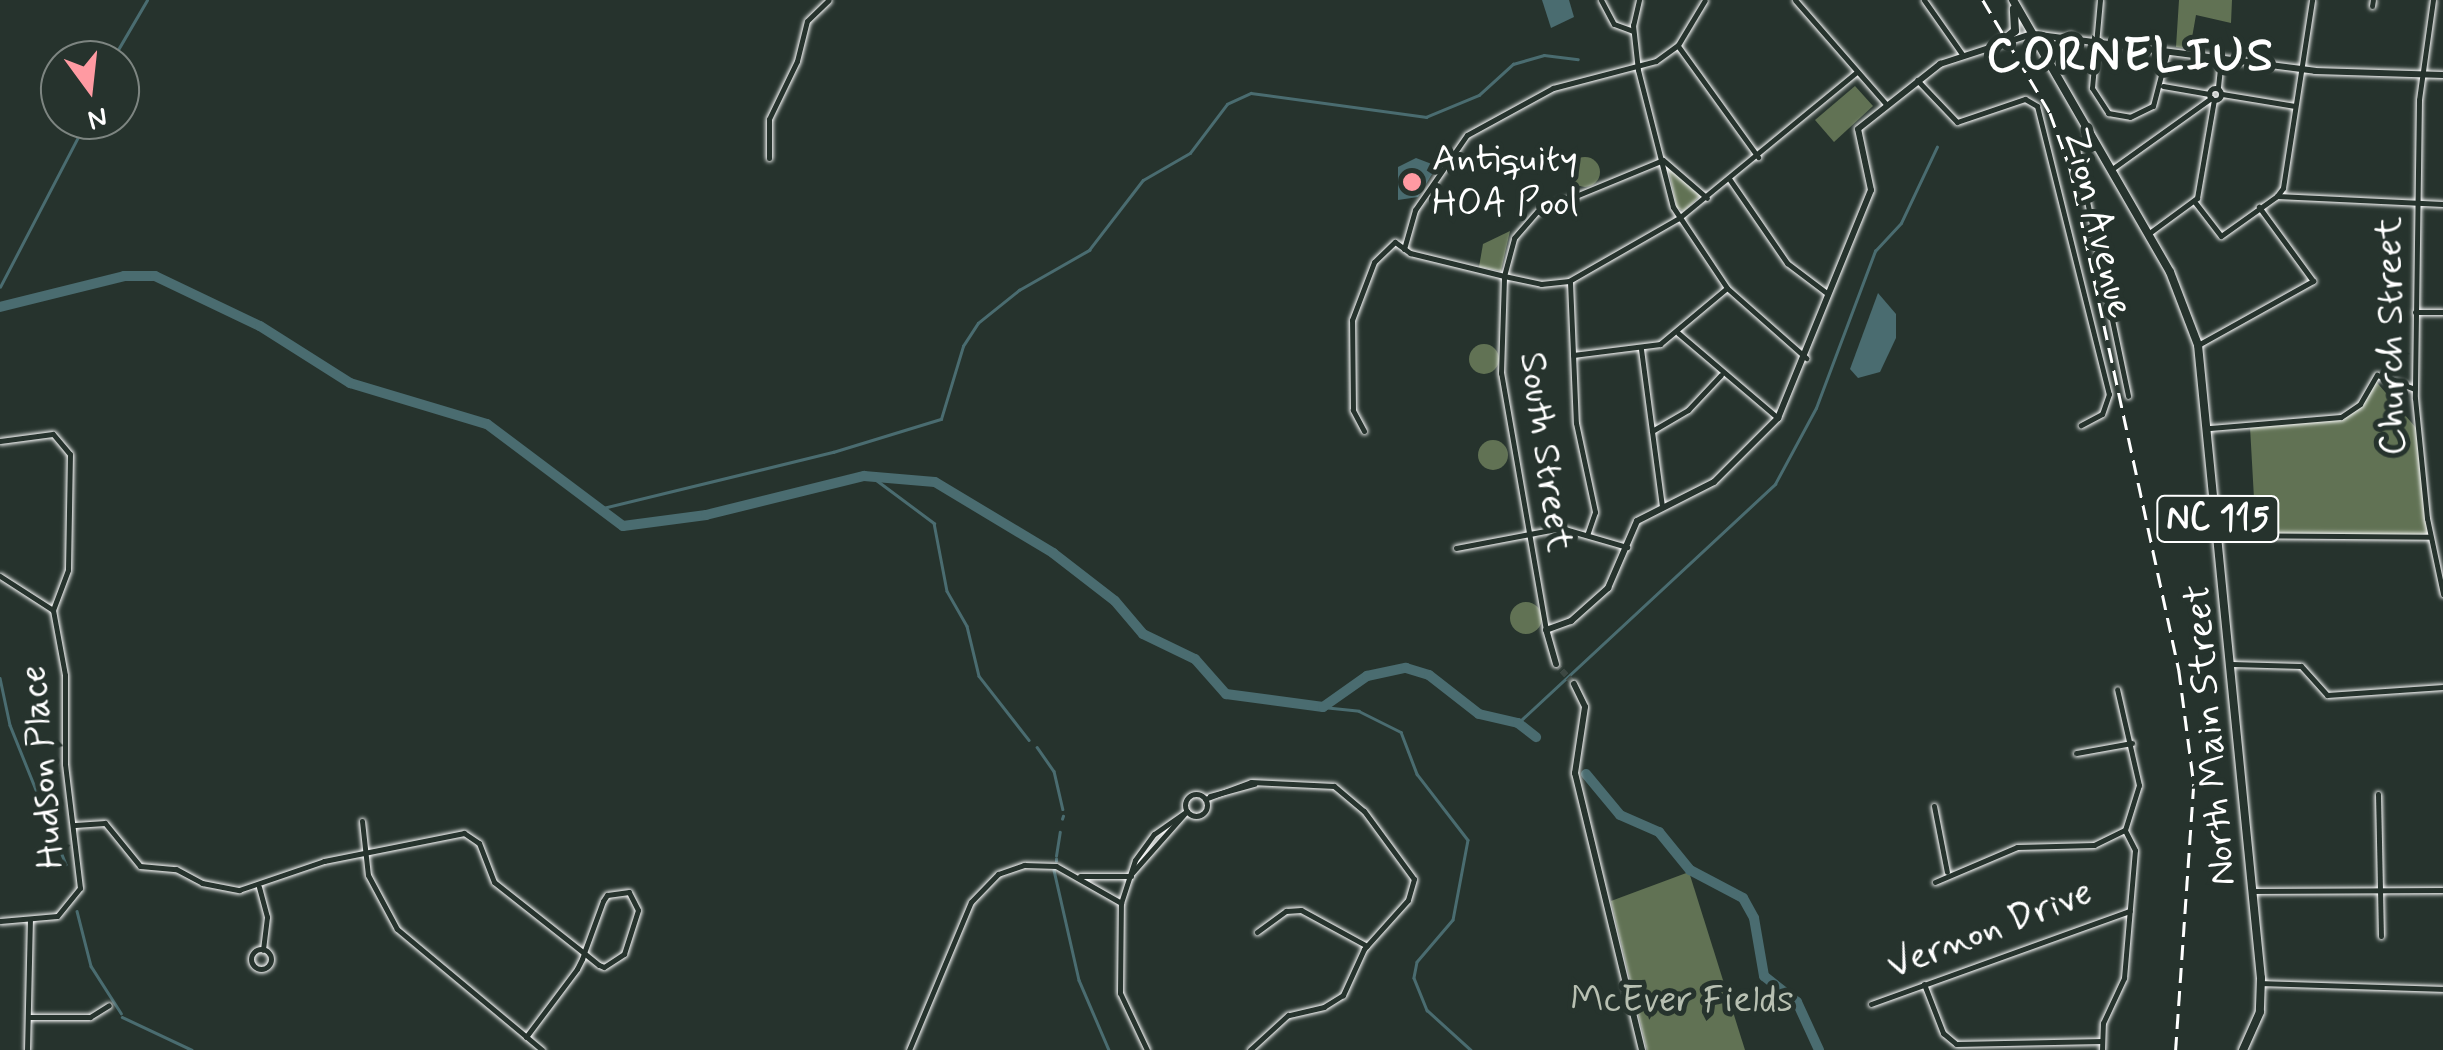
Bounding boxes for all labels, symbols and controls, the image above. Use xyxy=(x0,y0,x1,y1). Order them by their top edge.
district label: CORNELIUS xyxy=(1991,28,2271,86)
north arrow xyxy=(40,40,140,140)
text: N xyxy=(84,97,111,138)
street label: Zion Avenue xyxy=(2050,119,2144,327)
place label: Antiquity HOA Pool xyxy=(1432,137,1578,226)
marker: Antiquity HOA Pool xyxy=(1401,171,1423,193)
street label: Church Street xyxy=(2367,216,2417,456)
street label: South Street xyxy=(1508,349,1582,555)
road number: NC 115 xyxy=(2156,489,2280,549)
street label: North Main Street xyxy=(2175,583,2247,887)
street label: Hudson Place xyxy=(11,663,75,871)
street label: Vernon Drive xyxy=(1882,871,2098,989)
park label: McEver Fields xyxy=(1570,978,1794,1024)

